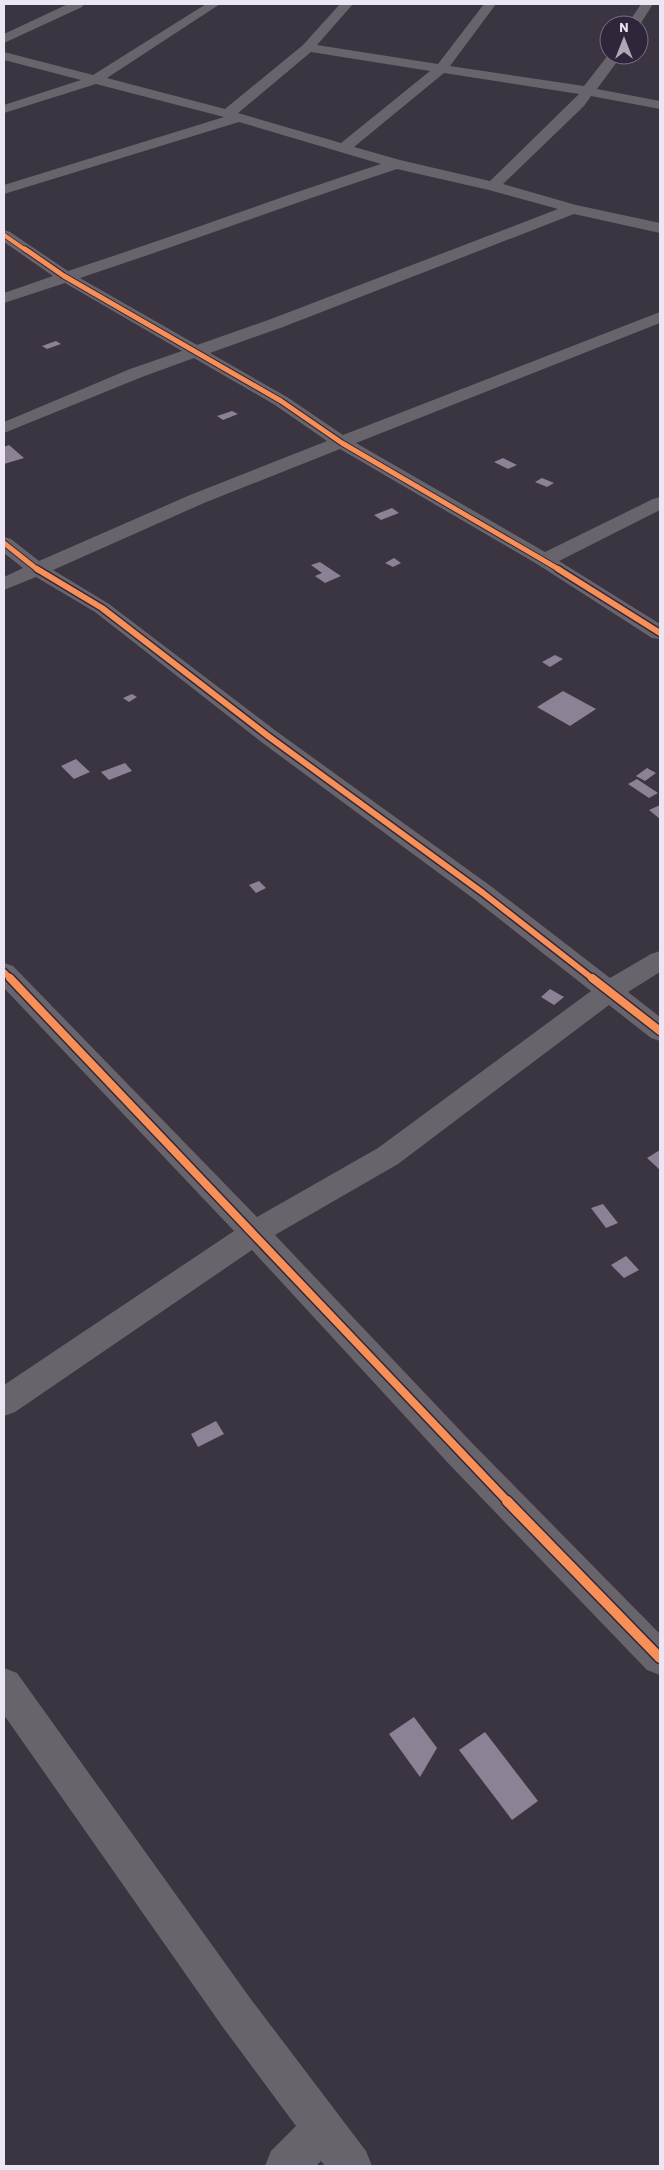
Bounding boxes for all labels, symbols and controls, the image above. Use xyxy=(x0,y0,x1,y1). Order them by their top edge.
north arrow xyxy=(599,15,649,65)
text: N xyxy=(619,18,629,35)

